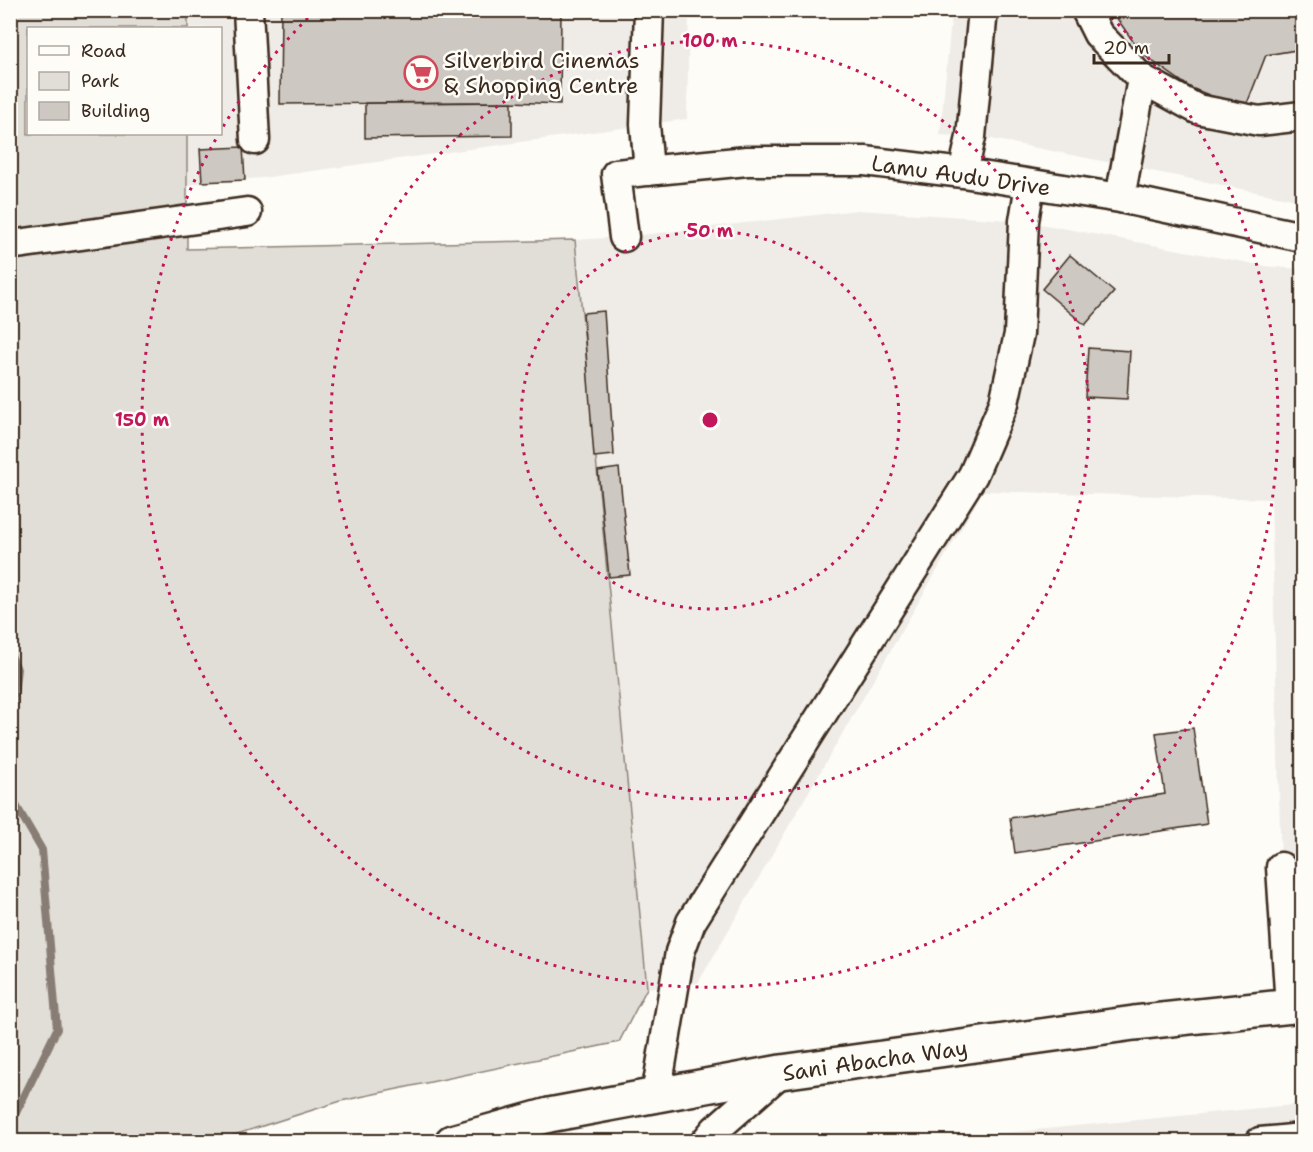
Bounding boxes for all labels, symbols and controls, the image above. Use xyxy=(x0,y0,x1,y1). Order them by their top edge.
legend xyxy=(27,27,222,135)
scale bar xyxy=(1094,27,1169,65)
text: 100 m xyxy=(682,29,738,53)
text: 20 m xyxy=(1103,36,1149,60)
text: Road xyxy=(81,39,126,63)
place label: Silverbird Cinemas & Shopping Centre xyxy=(444,46,640,100)
supermarket icon: Silverbird Cinemas & Shopping Centre xyxy=(403,55,439,91)
text: Park xyxy=(81,69,120,93)
text: Building xyxy=(81,99,150,123)
street label: Lamu Audu Drive xyxy=(869,149,1052,202)
text: 50 m xyxy=(687,219,734,243)
text: 150 m xyxy=(115,408,170,432)
centre of rings xyxy=(700,410,720,430)
street label: Sani Abacha Way xyxy=(781,1033,969,1088)

